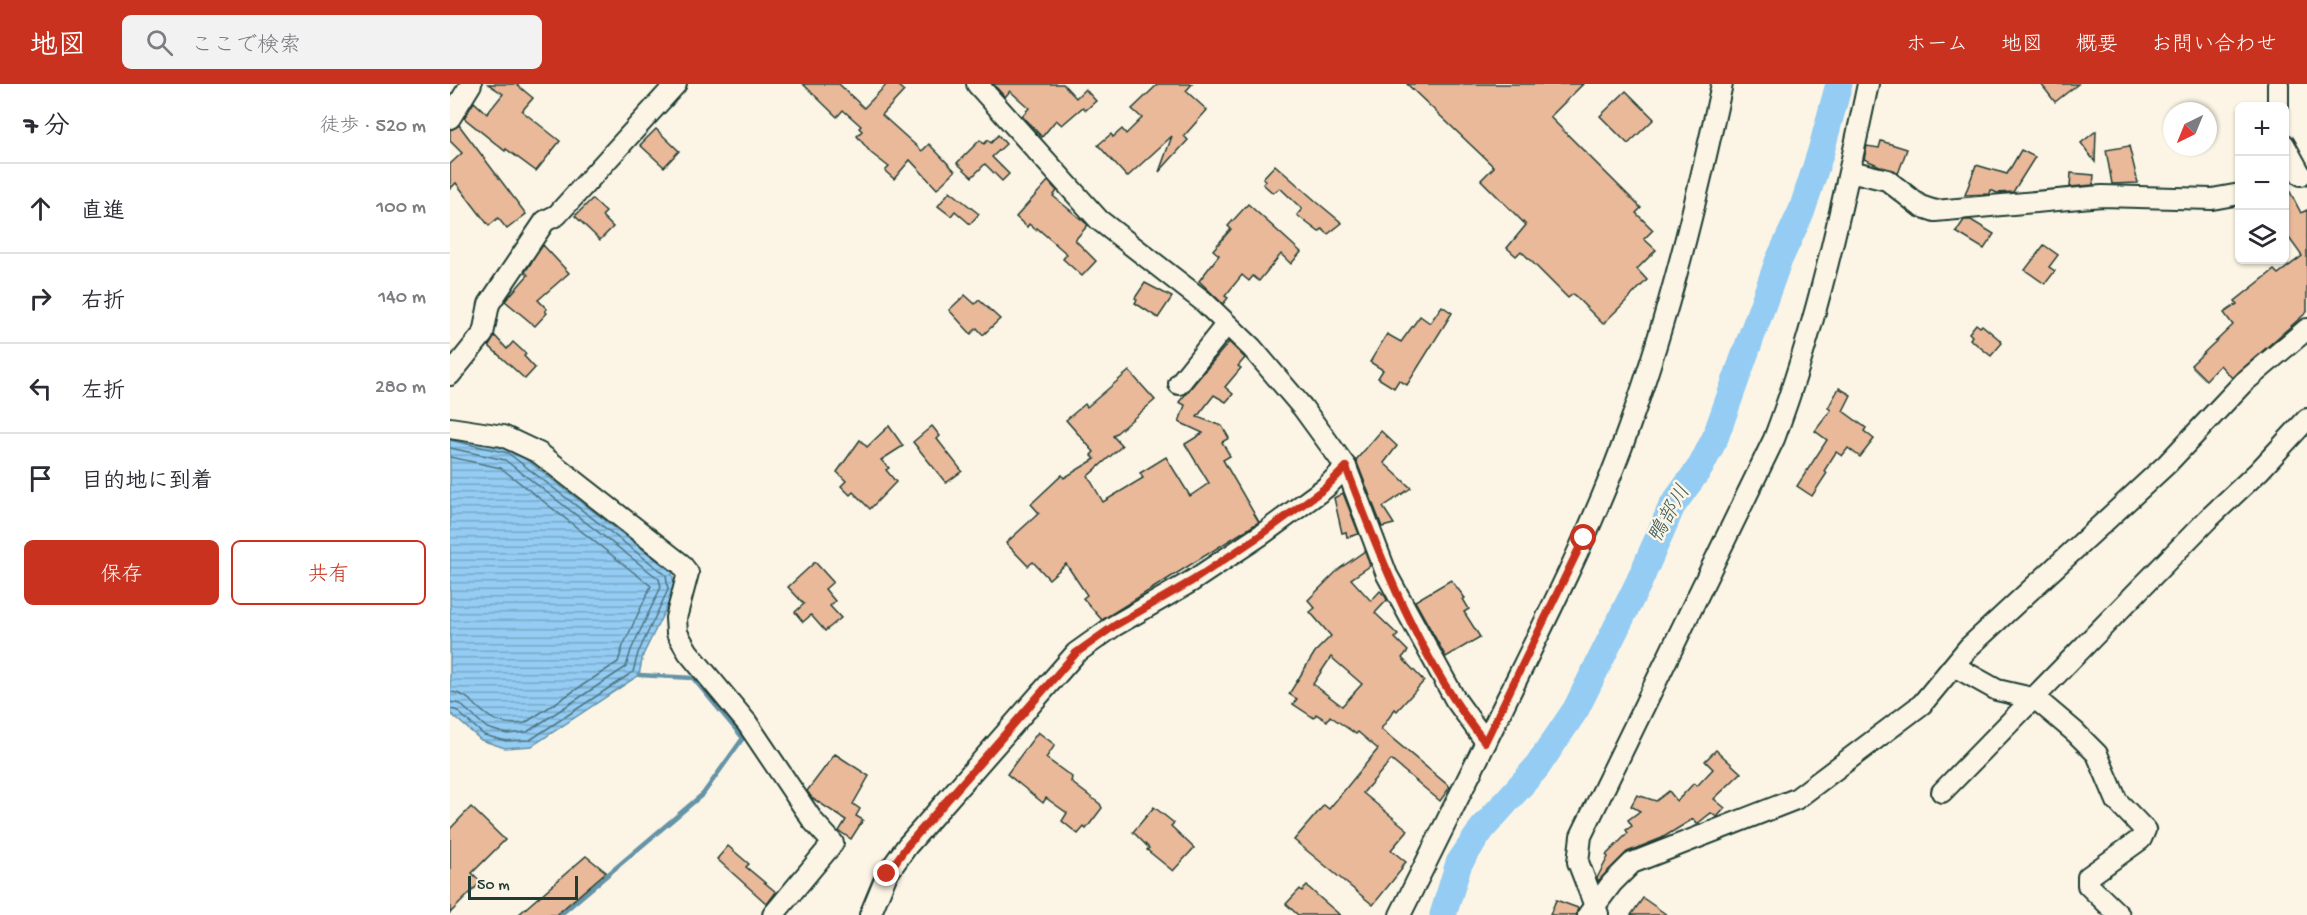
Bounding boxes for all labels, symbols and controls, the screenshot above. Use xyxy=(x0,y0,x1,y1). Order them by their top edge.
search box xyxy=(122,15,542,69)
icon: search xyxy=(143,26,176,59)
text: 地図 xyxy=(30,31,86,64)
text: ここで検索 xyxy=(191,34,301,60)
text: ホーム xyxy=(1906,34,1968,59)
text: 地図 xyxy=(2001,34,2043,59)
text: 概要 xyxy=(2076,34,2118,59)
text: お問い合わせ xyxy=(2151,34,2277,59)
north arrow xyxy=(2163,102,2217,156)
map controls xyxy=(2235,102,2289,264)
button: + xyxy=(2235,102,2289,156)
text: 7 分 xyxy=(24,113,70,144)
text: 徒歩 · 520 m xyxy=(320,116,426,139)
button: − xyxy=(2235,156,2289,210)
icon: ahead xyxy=(24,192,57,225)
text: 100 m xyxy=(376,197,426,220)
text: 直進 xyxy=(81,200,125,226)
button: layers xyxy=(2235,210,2289,264)
icon: right xyxy=(24,282,57,315)
text: 140 m xyxy=(378,287,426,310)
text: 右折 xyxy=(81,290,125,316)
icon: left xyxy=(24,372,57,405)
text: 280 m xyxy=(375,377,426,400)
text: 左折 xyxy=(81,380,125,406)
icon: arrive xyxy=(24,462,57,495)
text: 目的地に到着 xyxy=(81,470,213,496)
water label: 鴨部川 xyxy=(1643,480,1698,549)
route start xyxy=(1570,524,1596,550)
button: 保存 xyxy=(24,540,219,605)
button: 共有 xyxy=(231,540,426,605)
route end xyxy=(873,860,899,886)
scale bar xyxy=(468,873,578,900)
text: 50 m xyxy=(477,877,510,896)

